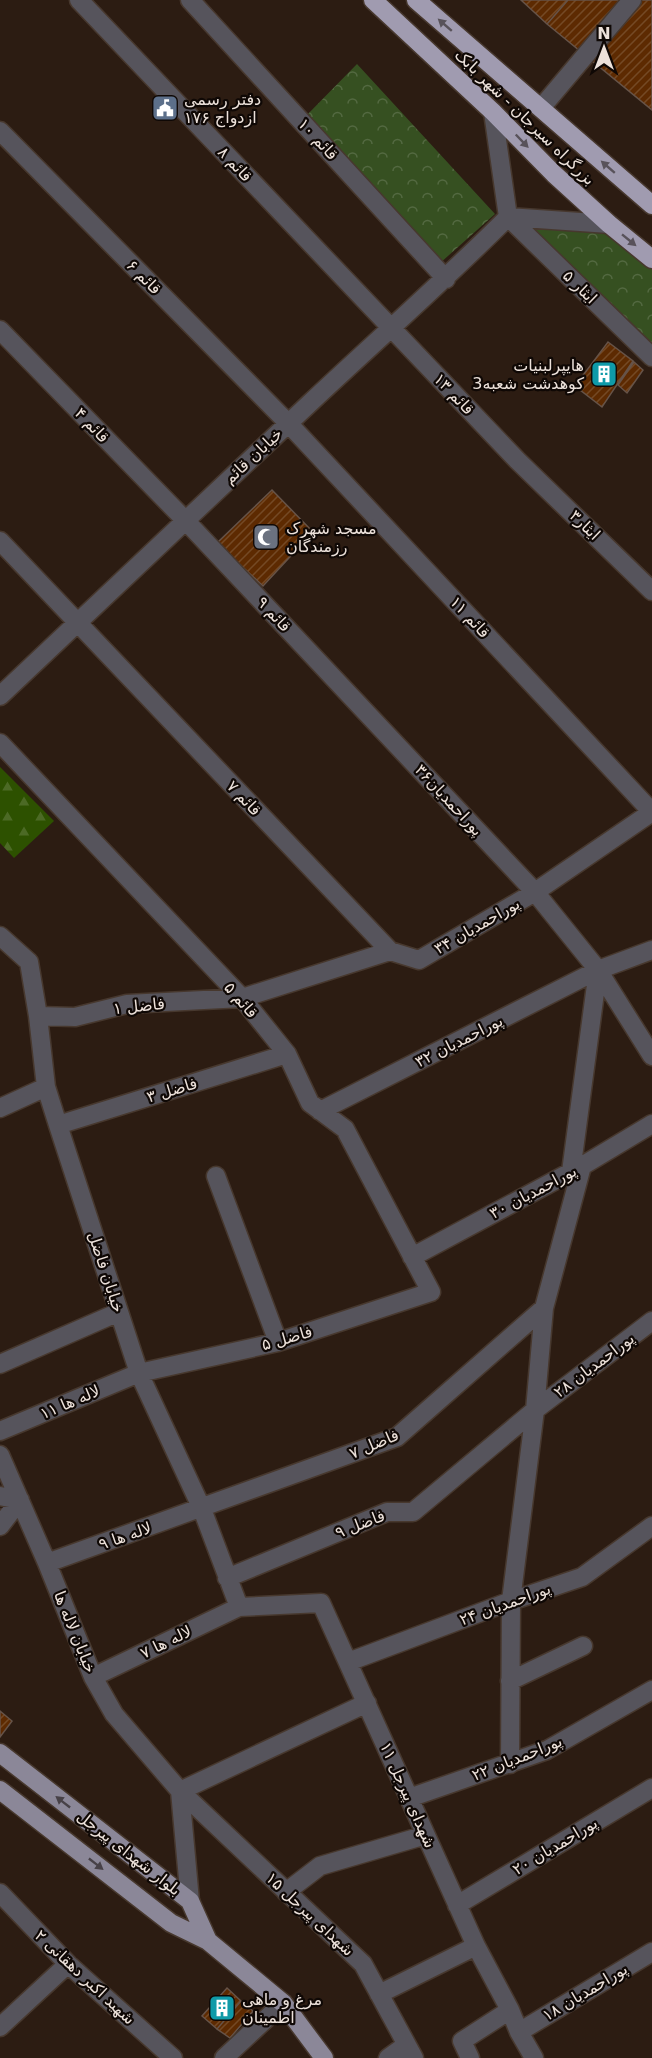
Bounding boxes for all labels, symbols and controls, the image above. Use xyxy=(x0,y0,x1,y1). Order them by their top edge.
north arrow xyxy=(574,18,634,78)
one-way arrow xyxy=(438,19,453,32)
text: N xyxy=(597,24,611,43)
street label: بزرگراه سیرجان - شهر بابک xyxy=(450,45,599,190)
place label: دفتر رسمی ازدواج ۱۷۶ xyxy=(184,90,261,128)
public building icon: دفتر رسمی ازدواج ۱۷۶ xyxy=(150,93,180,123)
street label: قائم ۱۰ xyxy=(294,114,342,164)
one-way arrow xyxy=(515,134,529,149)
street label: قائم ۸ xyxy=(214,143,256,185)
one-way arrow xyxy=(601,161,616,174)
one-way arrow xyxy=(621,234,637,247)
street label: قائم ۶ xyxy=(123,256,165,298)
street label: ایثار ۵ xyxy=(558,266,601,308)
place label: هایپرلبنیات کوهدشت شعبه3 xyxy=(472,356,584,394)
building icon: هایپرلبنیات کوهدشت شعبه3 xyxy=(589,359,619,389)
street label: قائم ۱۳ xyxy=(430,369,478,419)
street label: قائم ۴ xyxy=(71,404,113,446)
street label: خیابان قائم xyxy=(220,424,286,488)
street label: ایثار۳ xyxy=(565,506,604,545)
place label: مسجد شهرک رزمندگان xyxy=(286,519,377,557)
mosque icon: مسجد شهرک رزمندگان xyxy=(251,522,281,552)
street label: قائم ۹ xyxy=(253,592,295,636)
street label: قائم ۱۱ xyxy=(446,592,494,642)
street label: پوراحمدیان۳۶ xyxy=(410,760,487,840)
street label: قائم ۷ xyxy=(223,777,265,819)
street label: پوراحمدیان ۳۴ xyxy=(431,894,524,959)
street label: قائم ۵ xyxy=(220,978,262,1022)
street label: فاضل ۱ xyxy=(112,994,166,1018)
street label: پوراحمدیان ۳۲ xyxy=(412,1011,506,1072)
street label: فاضل ۳ xyxy=(144,1073,200,1107)
street label: پوراحمدیان ۳۰ xyxy=(486,1161,580,1224)
street label: خیابان فاضل xyxy=(84,1229,128,1315)
street label: فاضل ۵ xyxy=(259,1322,315,1354)
street label: پوراحمدیان ۲۸ xyxy=(550,1329,639,1402)
street label: لاله ها ۱۱ xyxy=(37,1381,103,1423)
street label: فاضل ۷ xyxy=(346,1425,402,1463)
street label: فاضل ۹ xyxy=(332,1506,388,1542)
street label: لاله ها ۹ xyxy=(96,1518,154,1554)
street label: پوراحمدیان ۲۴ xyxy=(457,1579,554,1630)
street label: خیابان لاله ها xyxy=(50,1588,100,1676)
street label: لاله ها ۷ xyxy=(137,1621,195,1663)
street label: پوراحمدیان ۲۲ xyxy=(469,1731,565,1786)
street label: شهدای پیرجل ۱۱ xyxy=(375,1739,440,1851)
one-way arrow xyxy=(55,1796,70,1808)
street label: بلوار شهدای پیرجل xyxy=(73,1807,185,1900)
street label: پوراحمدیان ۲۰ xyxy=(509,1813,601,1880)
one-way arrow xyxy=(88,1858,104,1871)
street label: شهدای پیرجل ۱۵ xyxy=(261,1868,358,1960)
street label: شهید اکبر دهقانی ۲ xyxy=(30,1926,139,2029)
street label: پوراحمدیان ۱۸ xyxy=(539,1959,631,2026)
place label: مرغ و ماهی اطمینان xyxy=(242,1990,322,2027)
building icon: مرغ و ماهی اطمینان xyxy=(207,1993,237,2023)

